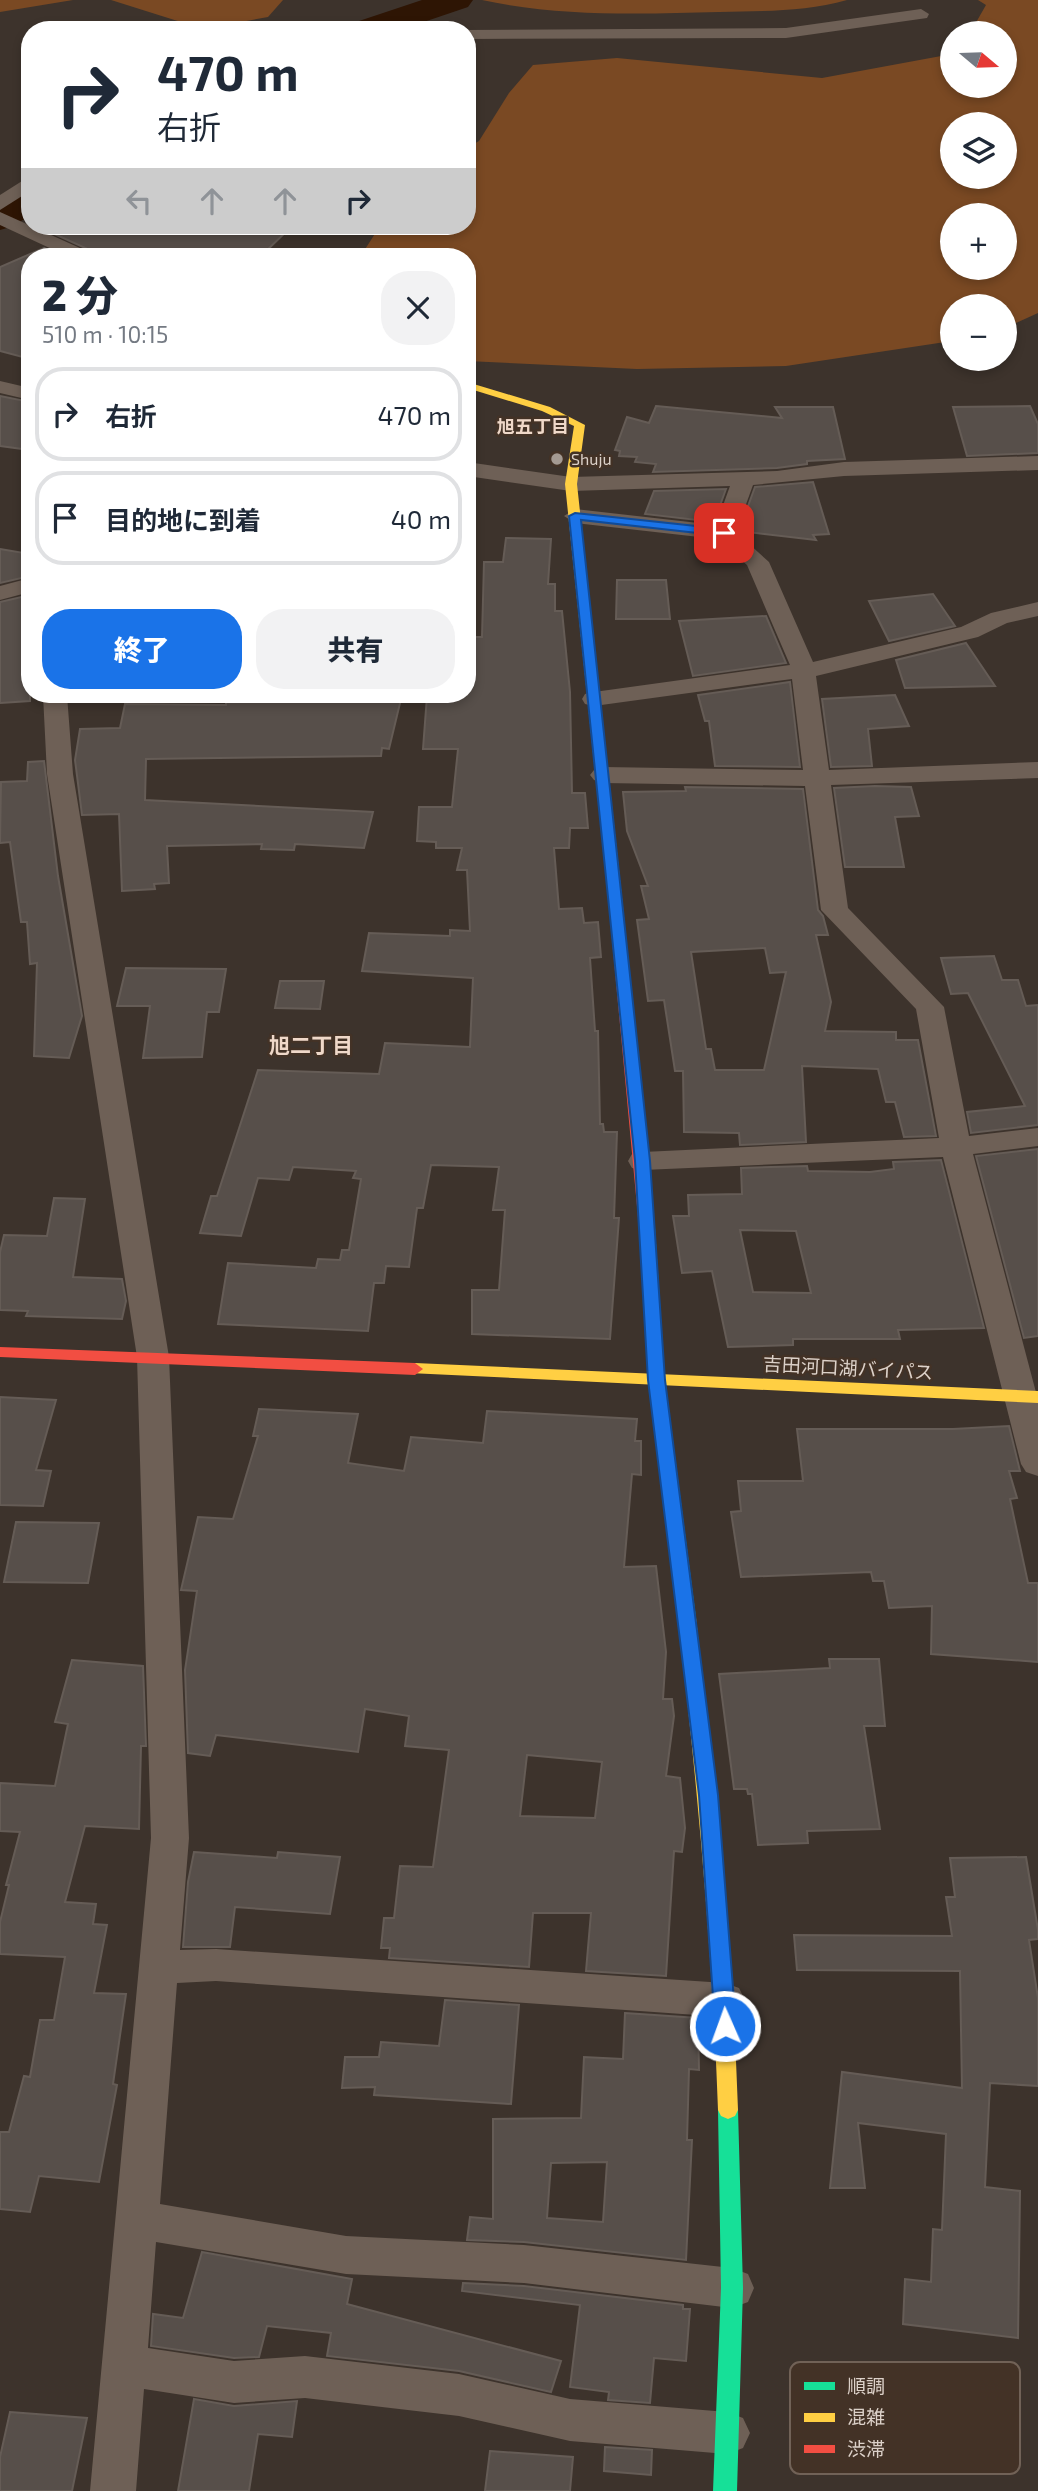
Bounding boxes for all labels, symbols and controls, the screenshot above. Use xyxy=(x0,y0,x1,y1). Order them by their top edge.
north arrow xyxy=(940,21,1017,98)
map controls xyxy=(940,21,1017,371)
text: 470 m xyxy=(157,42,299,101)
icon: right xyxy=(42,49,133,140)
text: 右折 xyxy=(157,107,221,145)
button: layers xyxy=(940,112,1017,189)
icon: left xyxy=(120,182,158,220)
icon: ahead xyxy=(193,182,231,220)
icon: ahead xyxy=(266,182,304,220)
icon: right xyxy=(339,182,377,220)
button: + xyxy=(940,203,1017,280)
text: 2 分 xyxy=(42,269,118,319)
button: close xyxy=(381,271,455,345)
button: − xyxy=(940,294,1017,371)
text: 510 m · 10:15 xyxy=(42,320,168,348)
icon: right xyxy=(46,395,84,433)
text: 470 m xyxy=(377,399,451,430)
text: 右折 xyxy=(105,400,157,431)
district label: 旭五丁目 xyxy=(497,415,569,437)
place label: Shuju xyxy=(571,449,612,469)
marker: Shuju xyxy=(549,451,565,467)
icon: arrive xyxy=(46,499,84,537)
text: 40 m xyxy=(391,503,451,534)
pin xyxy=(694,503,754,563)
text: 目的地に到着 xyxy=(105,504,261,535)
icon: arrive xyxy=(705,514,743,552)
button: 終了 xyxy=(42,609,242,689)
button: 共有 xyxy=(256,609,455,689)
district label: 旭二丁目 xyxy=(269,1032,353,1057)
street label: 吉田河口湖バイパス xyxy=(762,1352,934,1383)
position arrow xyxy=(688,1989,762,2063)
legend xyxy=(790,2362,1020,2474)
text: 順調 xyxy=(847,2374,885,2397)
text: 混雑 xyxy=(847,2405,885,2428)
text: 渋滞 xyxy=(847,2437,885,2460)

